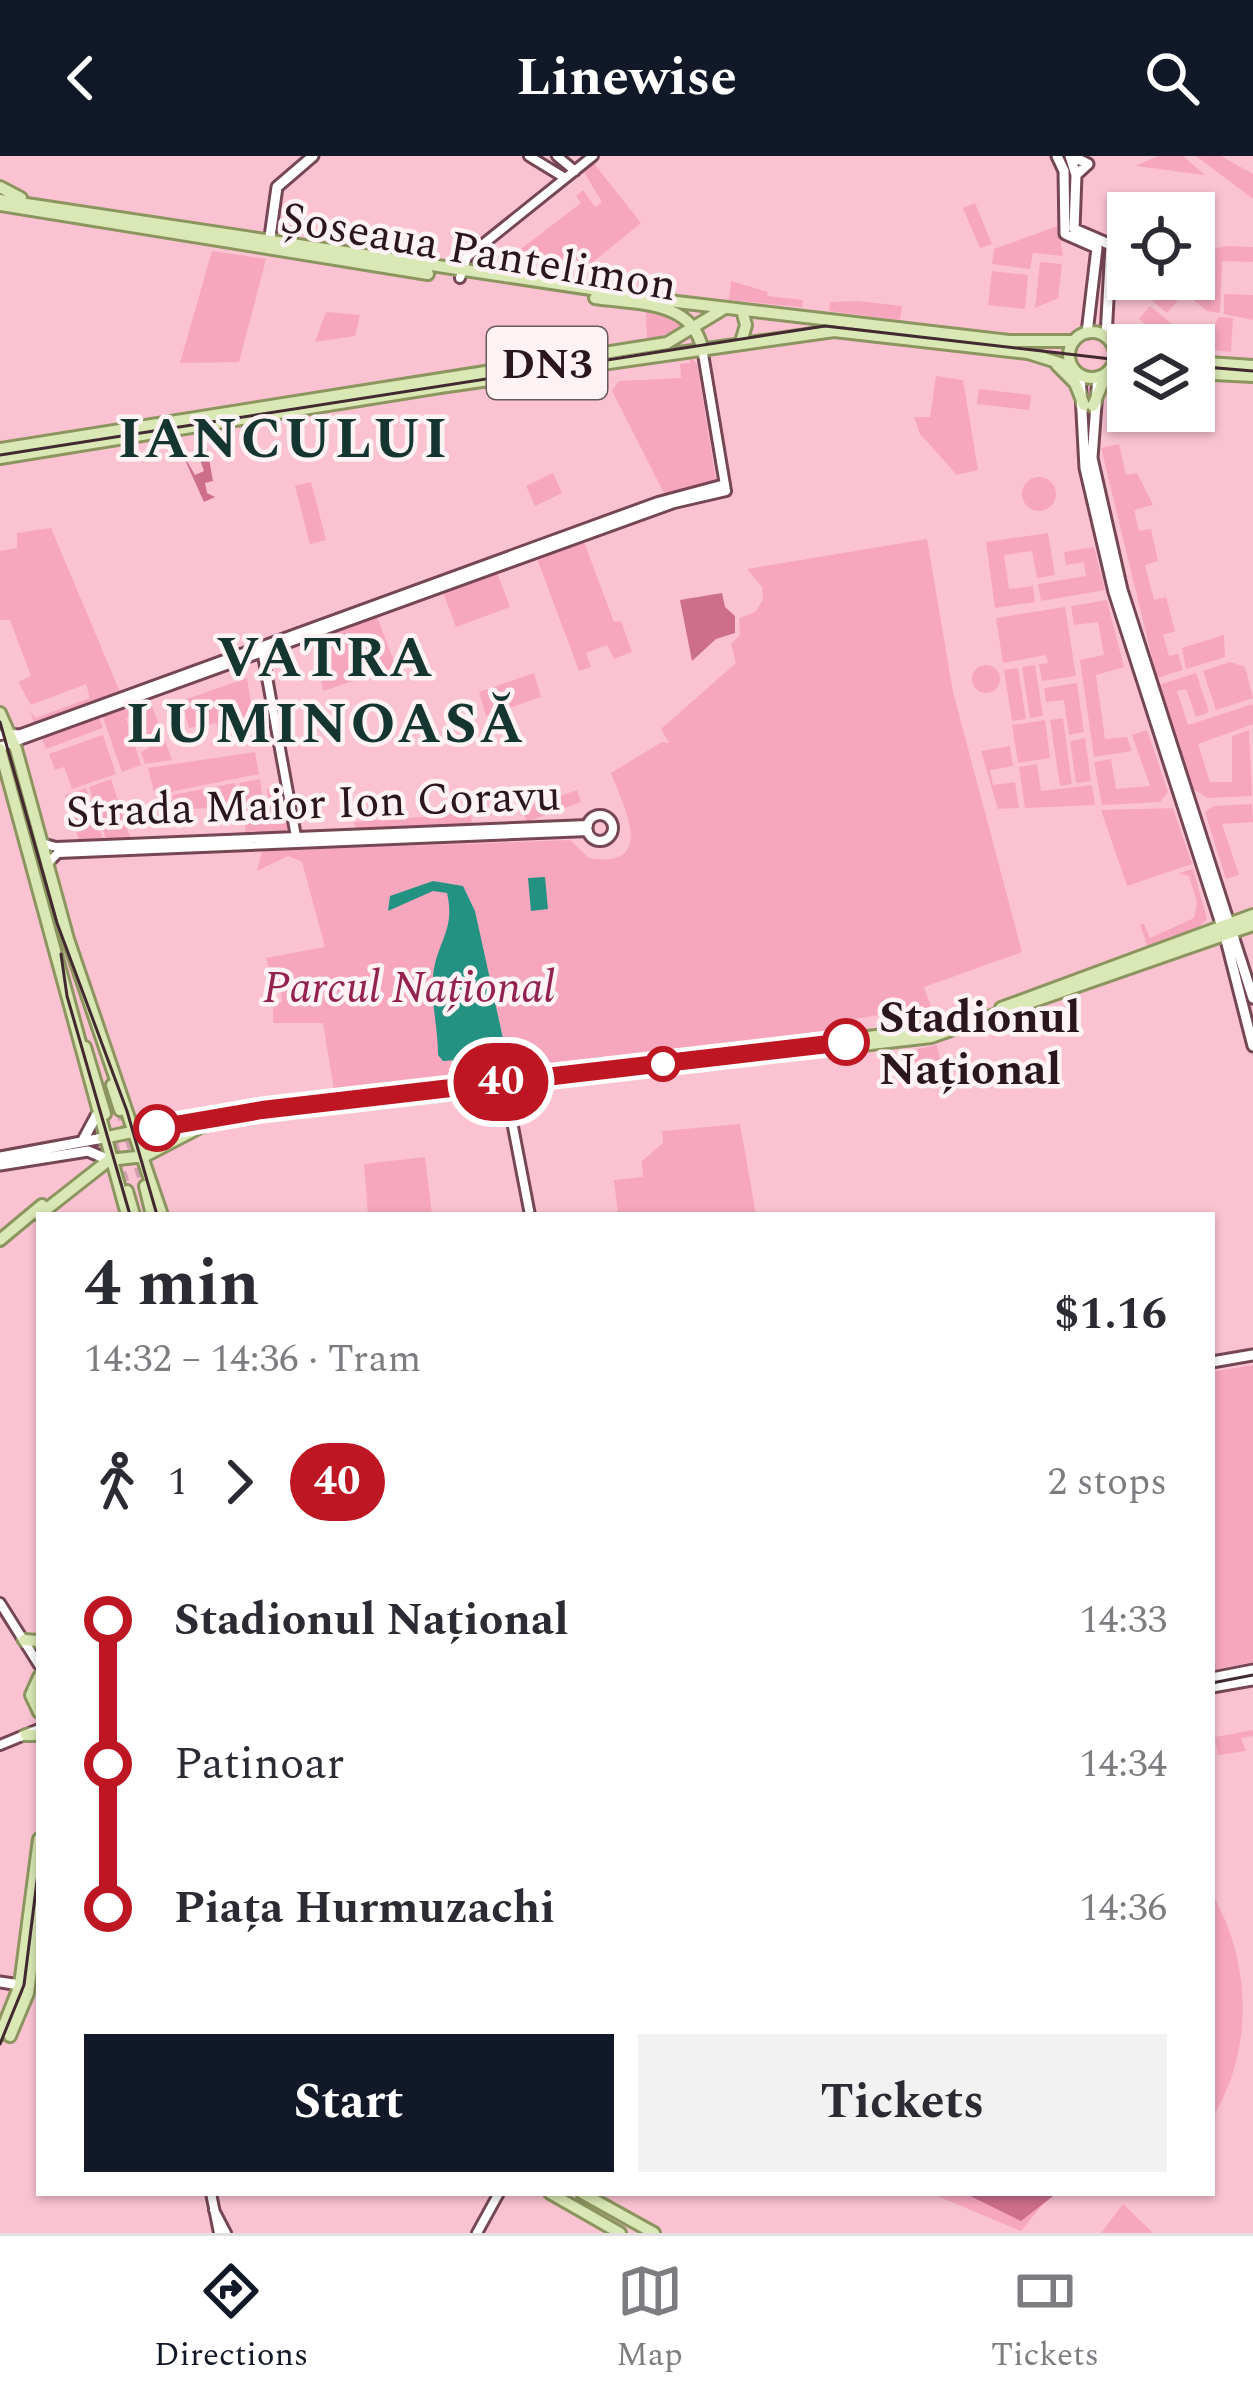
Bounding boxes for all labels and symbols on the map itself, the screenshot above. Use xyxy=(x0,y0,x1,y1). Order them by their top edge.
street label: Șoseaua Pantelimon xyxy=(275,184,682,321)
road number: DN3 xyxy=(487,327,607,399)
district label: IANCULUI xyxy=(118,397,450,483)
district label: VATRA LUMINOASĂ xyxy=(126,616,526,768)
street label: Strada Maior Ion Coravu xyxy=(64,761,562,848)
park label: Parcul Național xyxy=(263,954,555,1023)
place label: Stadionul Național xyxy=(879,984,1080,1105)
marker: Stadionul Național xyxy=(824,1020,868,1064)
line badge: 40 xyxy=(447,1043,555,1121)
unlabelled marker xyxy=(647,1048,679,1080)
unlabelled marker xyxy=(135,1106,179,1150)

